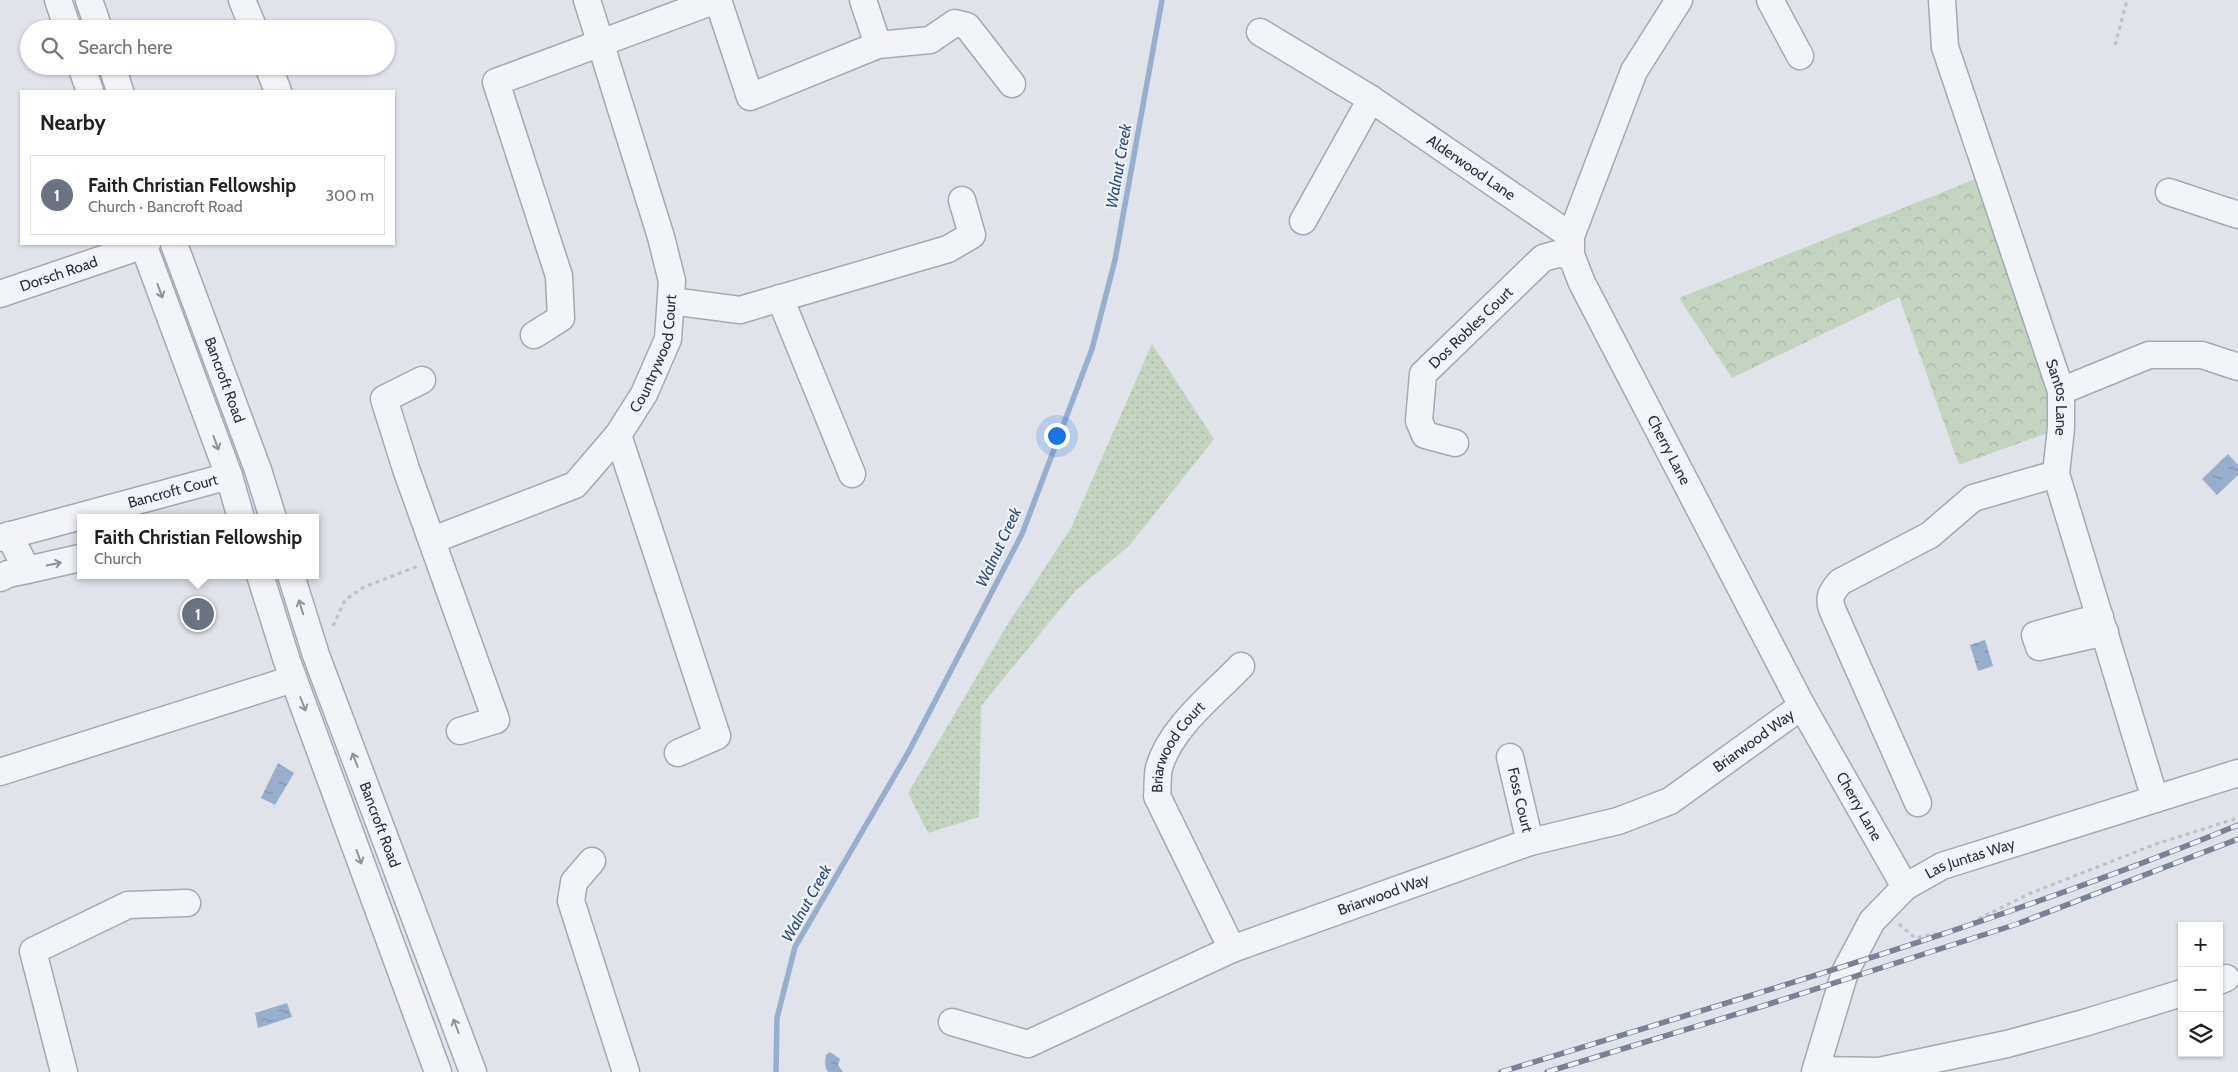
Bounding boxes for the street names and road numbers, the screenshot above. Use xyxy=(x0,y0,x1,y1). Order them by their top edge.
street label: Alderwood Lane xyxy=(1423,131,1519,204)
street label: Dorsch Road xyxy=(17,252,100,296)
street label: Dos Robles Court xyxy=(1425,283,1517,372)
street label: Countrywood Court xyxy=(626,294,680,416)
street label: Bancroft Road xyxy=(200,335,249,425)
street label: Santos Lane xyxy=(2042,357,2070,437)
street label: Cherry Lane xyxy=(1643,412,1695,488)
street label: Bancroft Court xyxy=(126,470,220,512)
street label: Briarwood Court xyxy=(1148,698,1209,793)
street label: Briarwood Way xyxy=(1709,705,1798,776)
street label: Foss Court xyxy=(1504,766,1536,834)
street label: Cherry Lane xyxy=(1832,769,1886,844)
street label: Bancroft Road xyxy=(356,779,404,870)
street label: Las Juntas Way xyxy=(1922,835,2018,883)
street label: Briarwood Way xyxy=(1335,870,1432,919)

